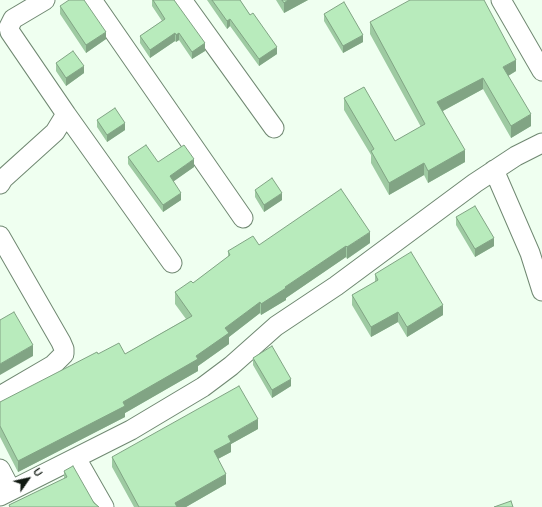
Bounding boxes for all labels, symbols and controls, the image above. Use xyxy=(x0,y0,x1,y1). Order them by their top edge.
north arrow xyxy=(8,459,48,499)
text: U xyxy=(30,465,46,479)

